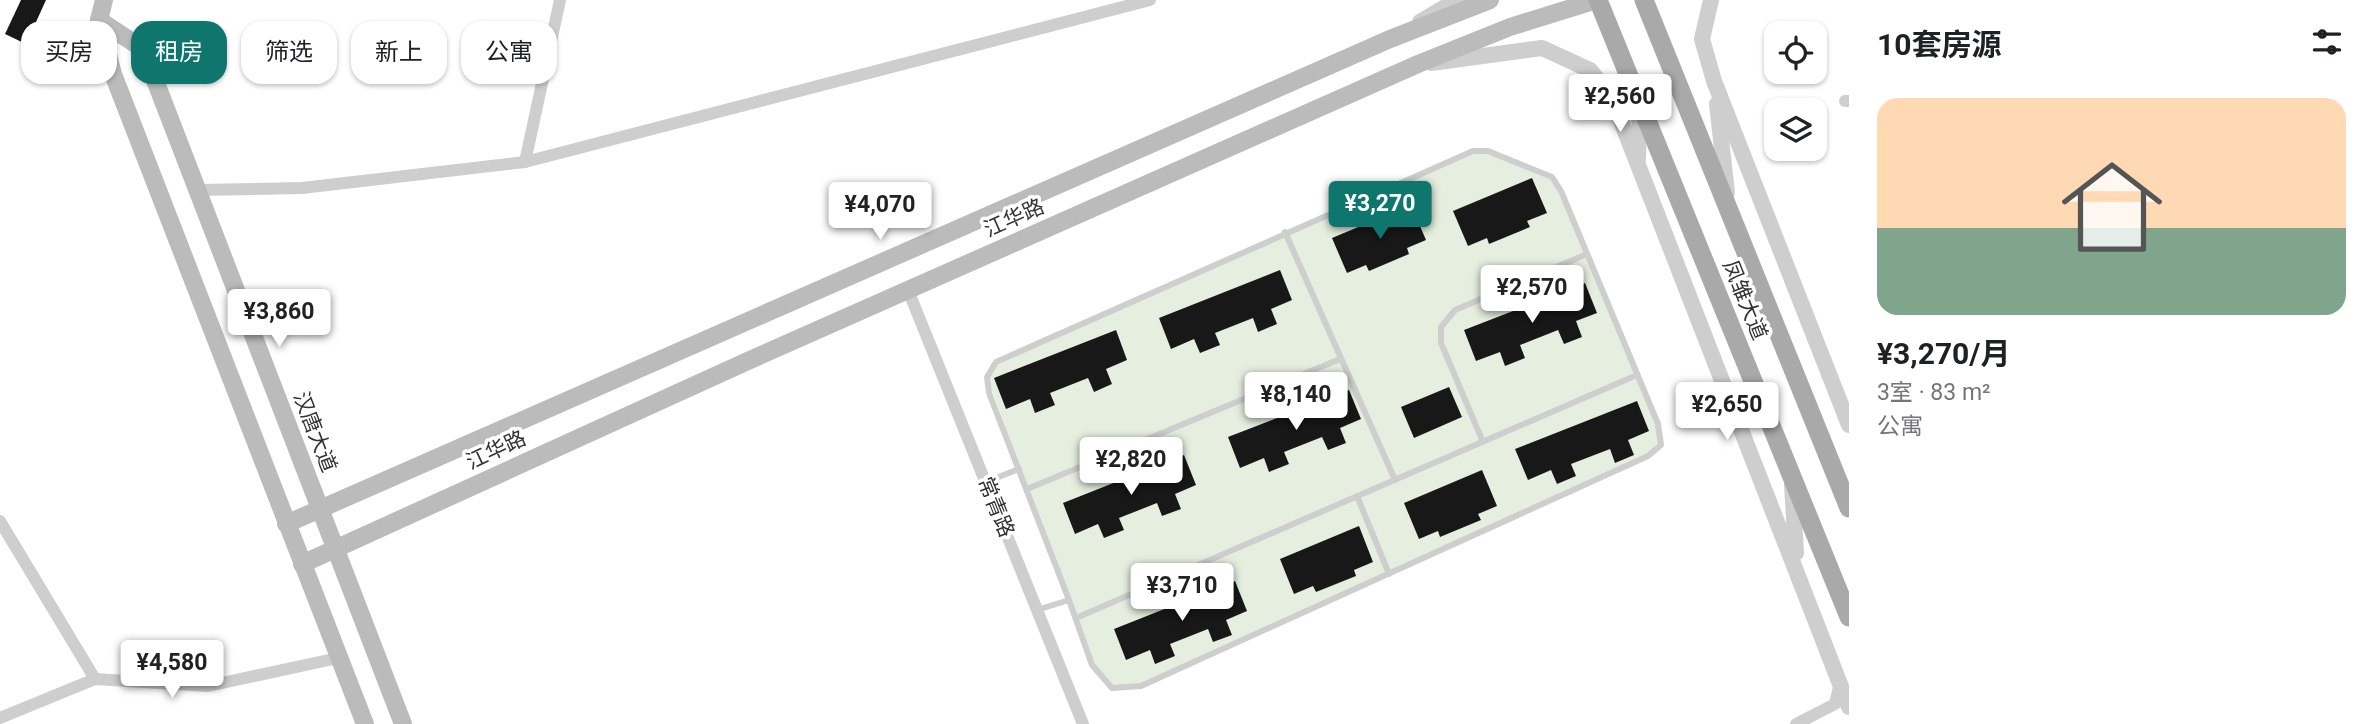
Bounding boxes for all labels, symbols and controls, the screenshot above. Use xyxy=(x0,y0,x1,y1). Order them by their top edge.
chip: 买房 xyxy=(21,21,117,84)
chip: 租房 xyxy=(131,21,227,84)
chip: 筛选 xyxy=(241,21,337,84)
chip: 新上 xyxy=(351,21,447,84)
chip: 公寓 xyxy=(461,21,557,84)
map controls xyxy=(1764,21,1827,161)
button: locate xyxy=(1764,21,1827,84)
icon: filters xyxy=(2308,23,2346,61)
text: 10套房源 xyxy=(1877,27,2001,62)
pin: ¥2,560 xyxy=(1563,74,1677,134)
text: ¥2,560 xyxy=(1585,83,1655,110)
button: layers xyxy=(1764,98,1827,161)
icon: home xyxy=(2049,144,2175,270)
pin: ¥4,070 xyxy=(823,182,937,242)
pin: ¥3,270 xyxy=(1323,182,1437,241)
text: ¥3,270 xyxy=(1345,190,1415,217)
text: ¥4,070 xyxy=(845,191,915,218)
street label: 江华路 xyxy=(980,194,1048,242)
street label: 凤雏大道 xyxy=(1718,257,1772,343)
pin: ¥2,570 xyxy=(1475,266,1589,325)
text: ¥2,570 xyxy=(1497,274,1567,301)
pin: ¥3,860 xyxy=(222,290,336,349)
text: ¥3,860 xyxy=(244,298,314,325)
text: ¥3,270/月 xyxy=(1877,336,2010,371)
pin: ¥8,140 xyxy=(1239,372,1353,432)
text: 3室 · 83 m² xyxy=(1877,379,1991,406)
text: ¥8,140 xyxy=(1261,381,1331,408)
pin: ¥2,650 xyxy=(1670,382,1784,442)
street label: 汉唐大道 xyxy=(289,388,341,476)
text: ¥2,650 xyxy=(1692,391,1762,418)
text: 公寓 xyxy=(1877,413,1923,440)
street label: 江华路 xyxy=(462,426,530,474)
pin: ¥2,820 xyxy=(1074,438,1188,497)
text: ¥2,820 xyxy=(1096,446,1166,473)
street label: 常青路 xyxy=(973,473,1019,541)
pin: ¥3,710 xyxy=(1125,564,1239,623)
text: ¥3,710 xyxy=(1147,572,1217,599)
pin: ¥4,580 xyxy=(115,640,229,700)
text: ¥4,580 xyxy=(137,649,207,676)

